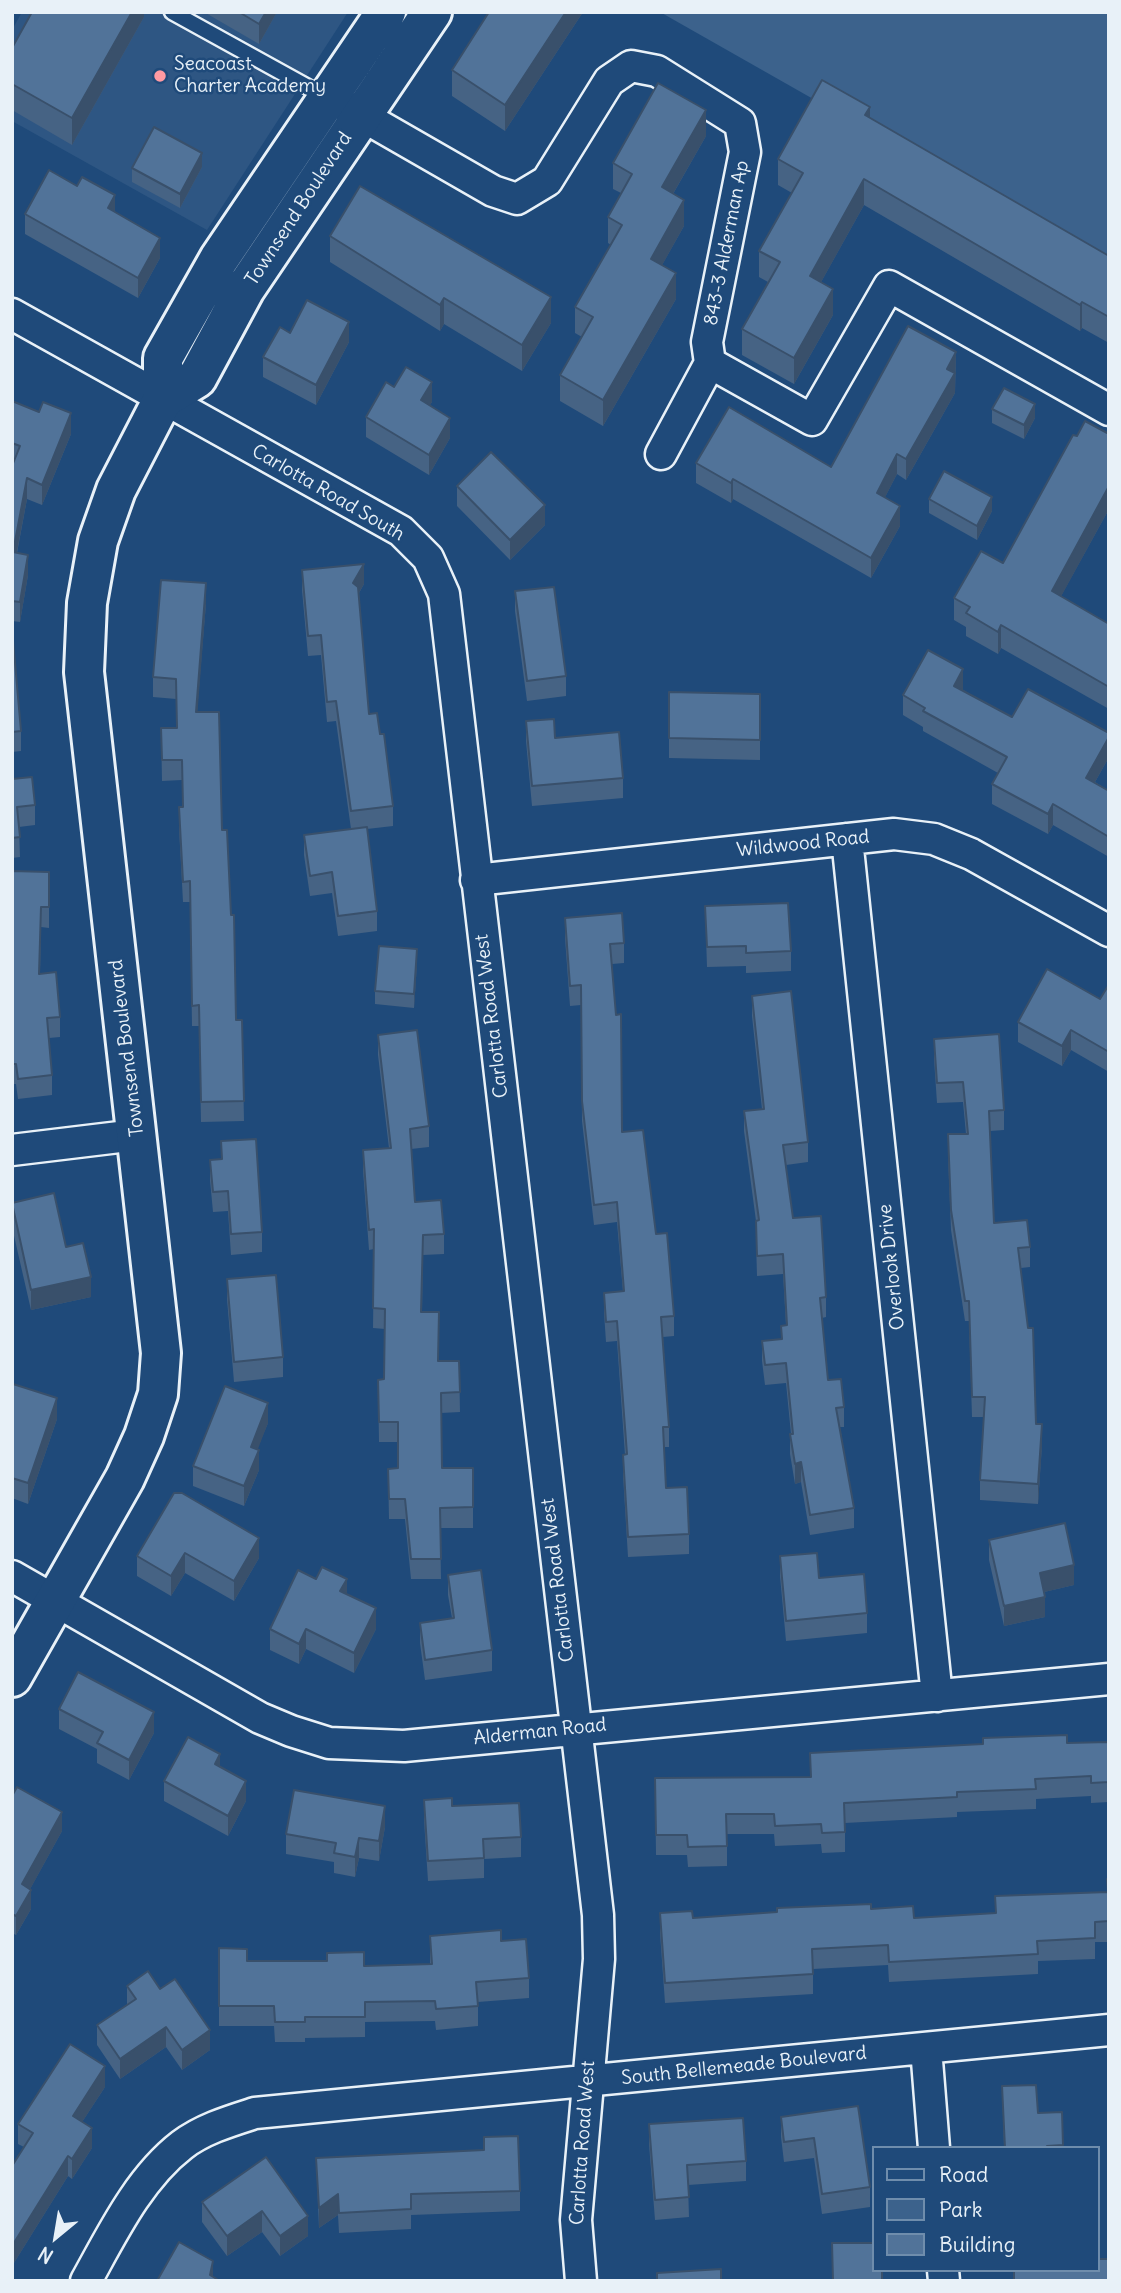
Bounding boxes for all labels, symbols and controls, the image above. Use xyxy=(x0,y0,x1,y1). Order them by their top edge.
place label: Seacoast Charter Academy xyxy=(174,54,326,98)
marker: Seacoast Charter Academy xyxy=(152,68,168,84)
street label: Townsend Boulevard xyxy=(241,128,357,290)
street label: 843-3 Alderman Ap xyxy=(700,159,754,327)
street label: Carlotta Road South xyxy=(248,440,408,546)
street label: Wildwood Road xyxy=(735,826,871,862)
street label: Carlotta Road West xyxy=(471,933,513,1099)
street label: Townsend Boulevard xyxy=(105,958,149,1138)
street label: Overlook Drive xyxy=(874,1203,910,1331)
street label: Carlotta Road West xyxy=(537,1497,579,1663)
street label: Alderman Road xyxy=(473,1714,607,1750)
street label: South Bellemeade Boulevard xyxy=(620,2042,868,2090)
street label: Carlotta Road West xyxy=(566,2060,600,2226)
legend xyxy=(872,2146,1100,2272)
text: Road xyxy=(939,2161,988,2188)
text: Park xyxy=(939,2196,982,2223)
north arrow xyxy=(21,2202,91,2272)
text: Building xyxy=(939,2231,1015,2258)
text: N xyxy=(34,2242,57,2269)

